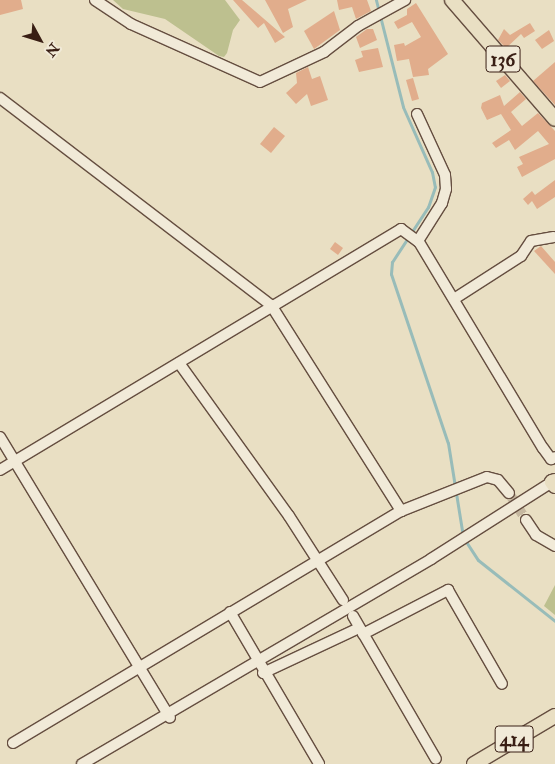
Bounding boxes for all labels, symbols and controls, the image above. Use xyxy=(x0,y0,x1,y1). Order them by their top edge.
north arrow xyxy=(15,15,65,65)
text: N xyxy=(41,40,63,60)
road number: 136 xyxy=(486,42,520,76)
road number: 414 xyxy=(494,722,534,756)

